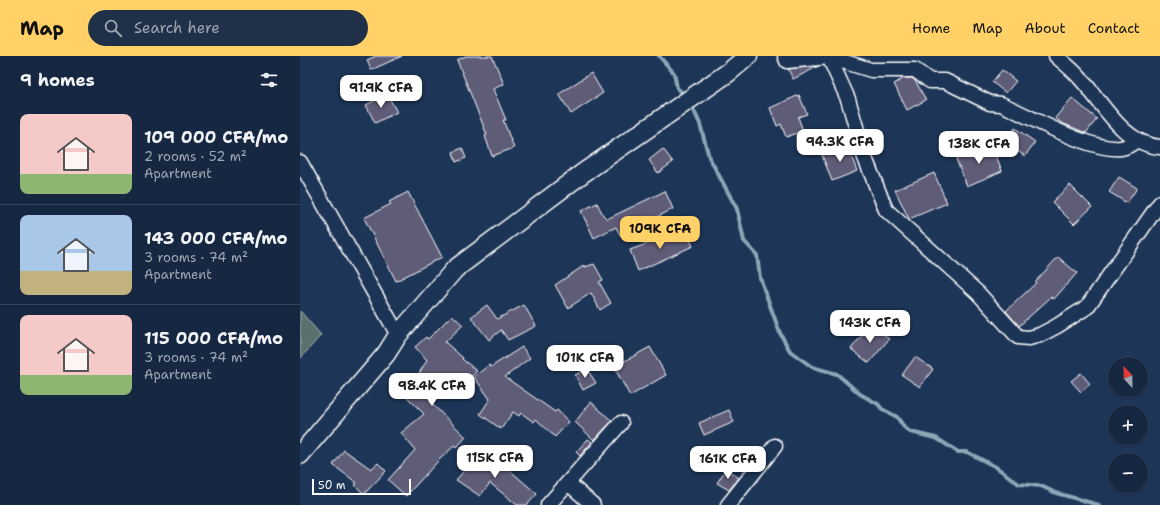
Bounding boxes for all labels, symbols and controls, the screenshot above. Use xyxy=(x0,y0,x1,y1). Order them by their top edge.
search box xyxy=(88,10,368,46)
text: Map xyxy=(20,16,64,41)
icon: search xyxy=(102,17,124,39)
text: Search here xyxy=(134,18,220,38)
text: Home xyxy=(912,19,951,37)
text: Map xyxy=(973,19,1003,37)
text: About xyxy=(1025,19,1066,37)
text: Contact xyxy=(1088,19,1140,37)
text: 9 homes xyxy=(20,69,95,91)
icon: filters xyxy=(258,69,280,91)
pin: 91.9K CFA xyxy=(335,75,427,109)
text: 91.9K CFA xyxy=(349,79,413,96)
text: 109 000 CFA/mo xyxy=(144,126,288,148)
pin: 94.3K CFA xyxy=(794,129,886,163)
icon: home xyxy=(52,130,100,178)
pin: 138K CFA xyxy=(938,131,1020,165)
text: 94.3K CFA xyxy=(806,133,874,150)
text: 138K CFA xyxy=(948,135,1010,152)
text: 2 rooms · 52 m² xyxy=(144,148,247,165)
text: Apartment xyxy=(144,165,212,182)
pin: 109K CFA xyxy=(619,216,701,250)
text: 109K CFA xyxy=(629,220,691,237)
text: 143 000 CFA/mo xyxy=(144,227,288,249)
icon: home xyxy=(52,231,100,279)
text: 3 rooms · 74 m² xyxy=(144,249,248,266)
text: Apartment xyxy=(144,266,212,283)
pin: 143K CFA xyxy=(829,310,911,344)
text: 143K CFA xyxy=(839,314,901,331)
text: 115 000 CFA/mo xyxy=(144,327,283,349)
icon: home xyxy=(52,331,100,379)
pin: 101K CFA xyxy=(544,345,626,379)
text: 3 rooms · 74 m² xyxy=(144,349,248,366)
text: 101K CFA xyxy=(556,349,614,366)
north arrow xyxy=(1108,357,1148,397)
map controls xyxy=(1108,357,1148,493)
text: Apartment xyxy=(144,366,212,383)
pin: 98.4K CFA xyxy=(386,373,478,407)
text: 98.4K CFA xyxy=(398,377,466,394)
button: + xyxy=(1108,405,1148,445)
pin: 115K CFA xyxy=(454,445,536,479)
pin: 161K CFA xyxy=(687,446,769,480)
text: 115K CFA xyxy=(466,449,524,466)
text: 161K CFA xyxy=(699,450,757,467)
button: − xyxy=(1108,453,1148,493)
scale bar xyxy=(312,477,411,496)
text: 50 m xyxy=(318,478,346,493)

